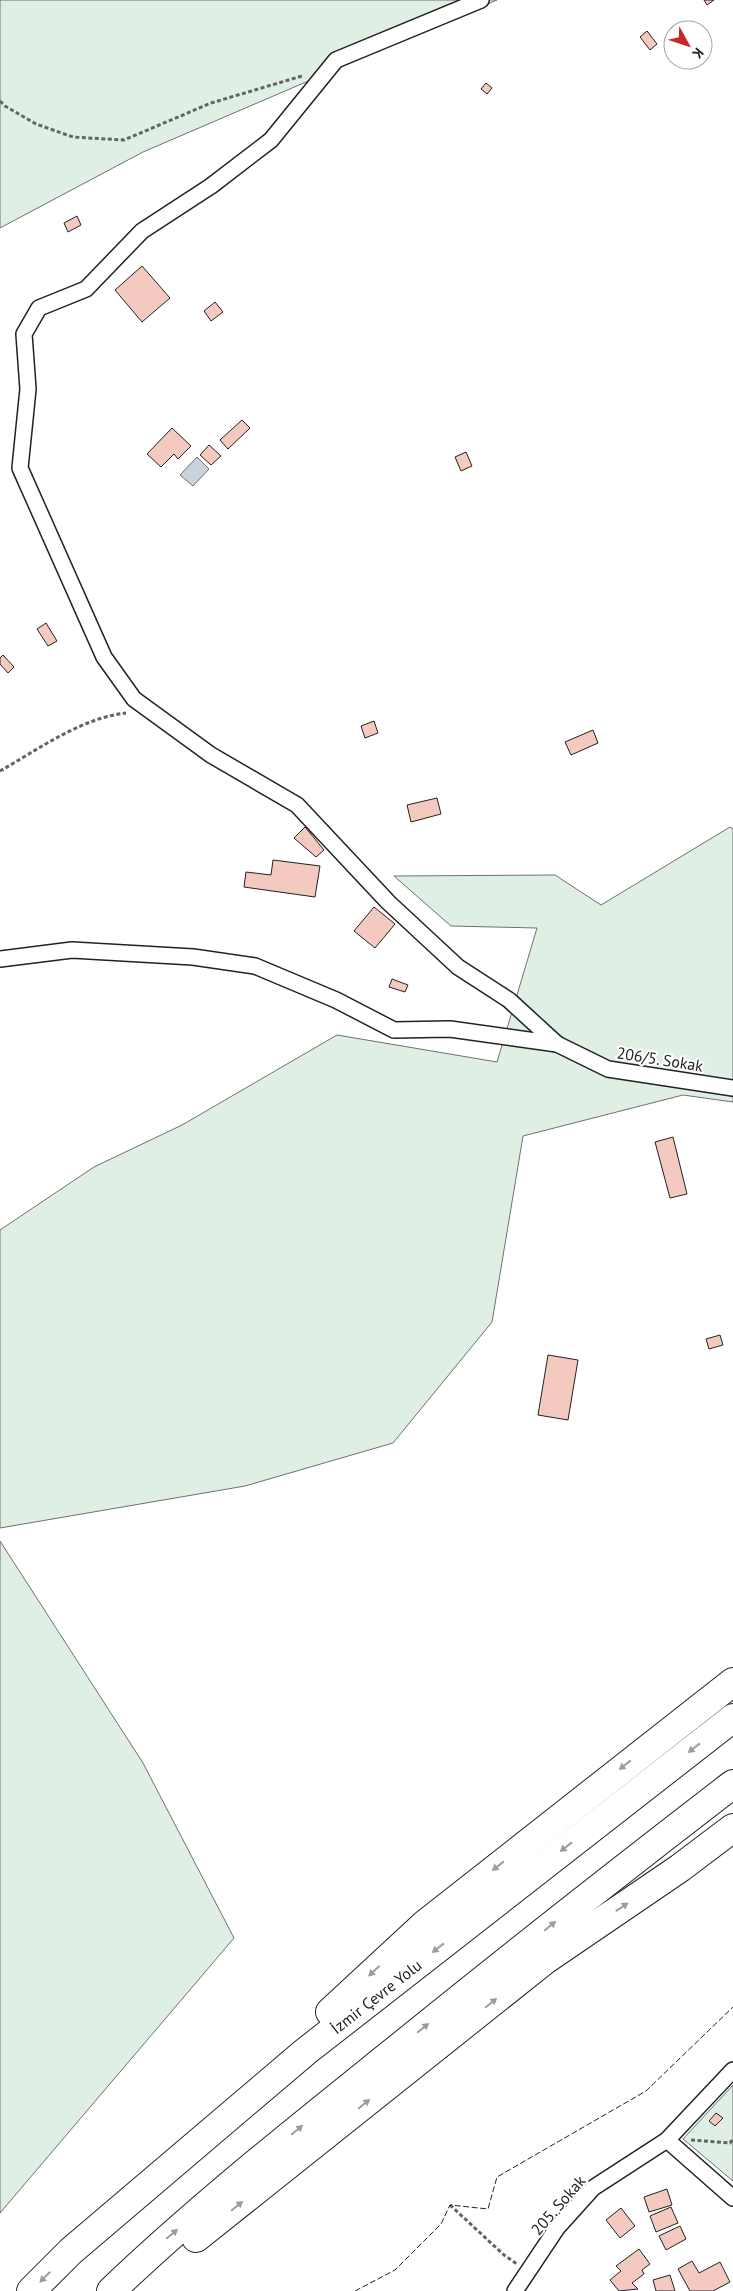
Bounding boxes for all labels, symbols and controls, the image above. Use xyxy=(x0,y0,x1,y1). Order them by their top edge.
north arrow xyxy=(663,20,713,70)
text: K xyxy=(688,44,708,63)
street label: 206/5. Sokak xyxy=(615,1042,705,1076)
one-way arrow xyxy=(688,1743,701,1754)
one-way arrow xyxy=(619,1760,632,1771)
one-way arrow xyxy=(560,1842,573,1853)
one-way arrow xyxy=(492,1861,505,1872)
one-way arrow xyxy=(616,1902,629,1912)
one-way arrow xyxy=(543,1921,557,1931)
one-way arrow xyxy=(432,1942,445,1953)
street label: İzmir Çevre Yolu xyxy=(327,1955,426,2038)
one-way arrow xyxy=(368,1965,380,1977)
one-way arrow xyxy=(484,1997,497,2008)
one-way arrow xyxy=(416,2022,429,2033)
one-way arrow xyxy=(357,2098,370,2109)
one-way arrow xyxy=(290,2125,303,2136)
street label: 205. Sokak xyxy=(527,2171,590,2239)
one-way arrow xyxy=(230,2200,243,2211)
one-way arrow xyxy=(165,2229,178,2240)
one-way arrow xyxy=(40,2271,52,2283)

